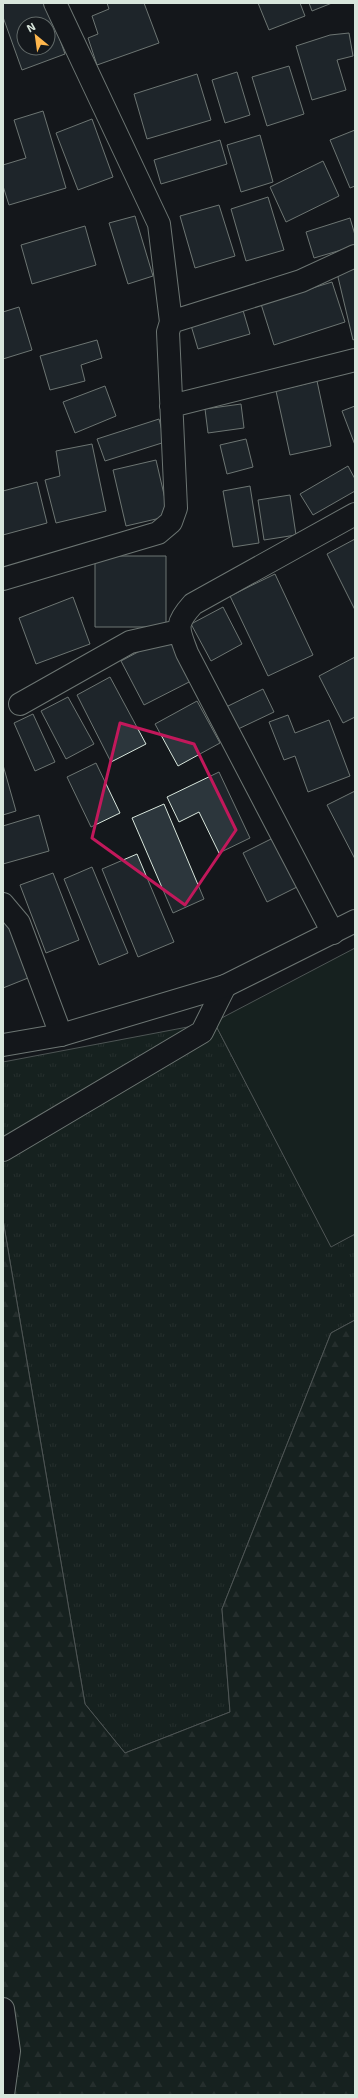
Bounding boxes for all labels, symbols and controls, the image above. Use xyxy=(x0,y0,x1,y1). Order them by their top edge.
north arrow xyxy=(16,16,56,56)
text: N xyxy=(24,19,38,34)

